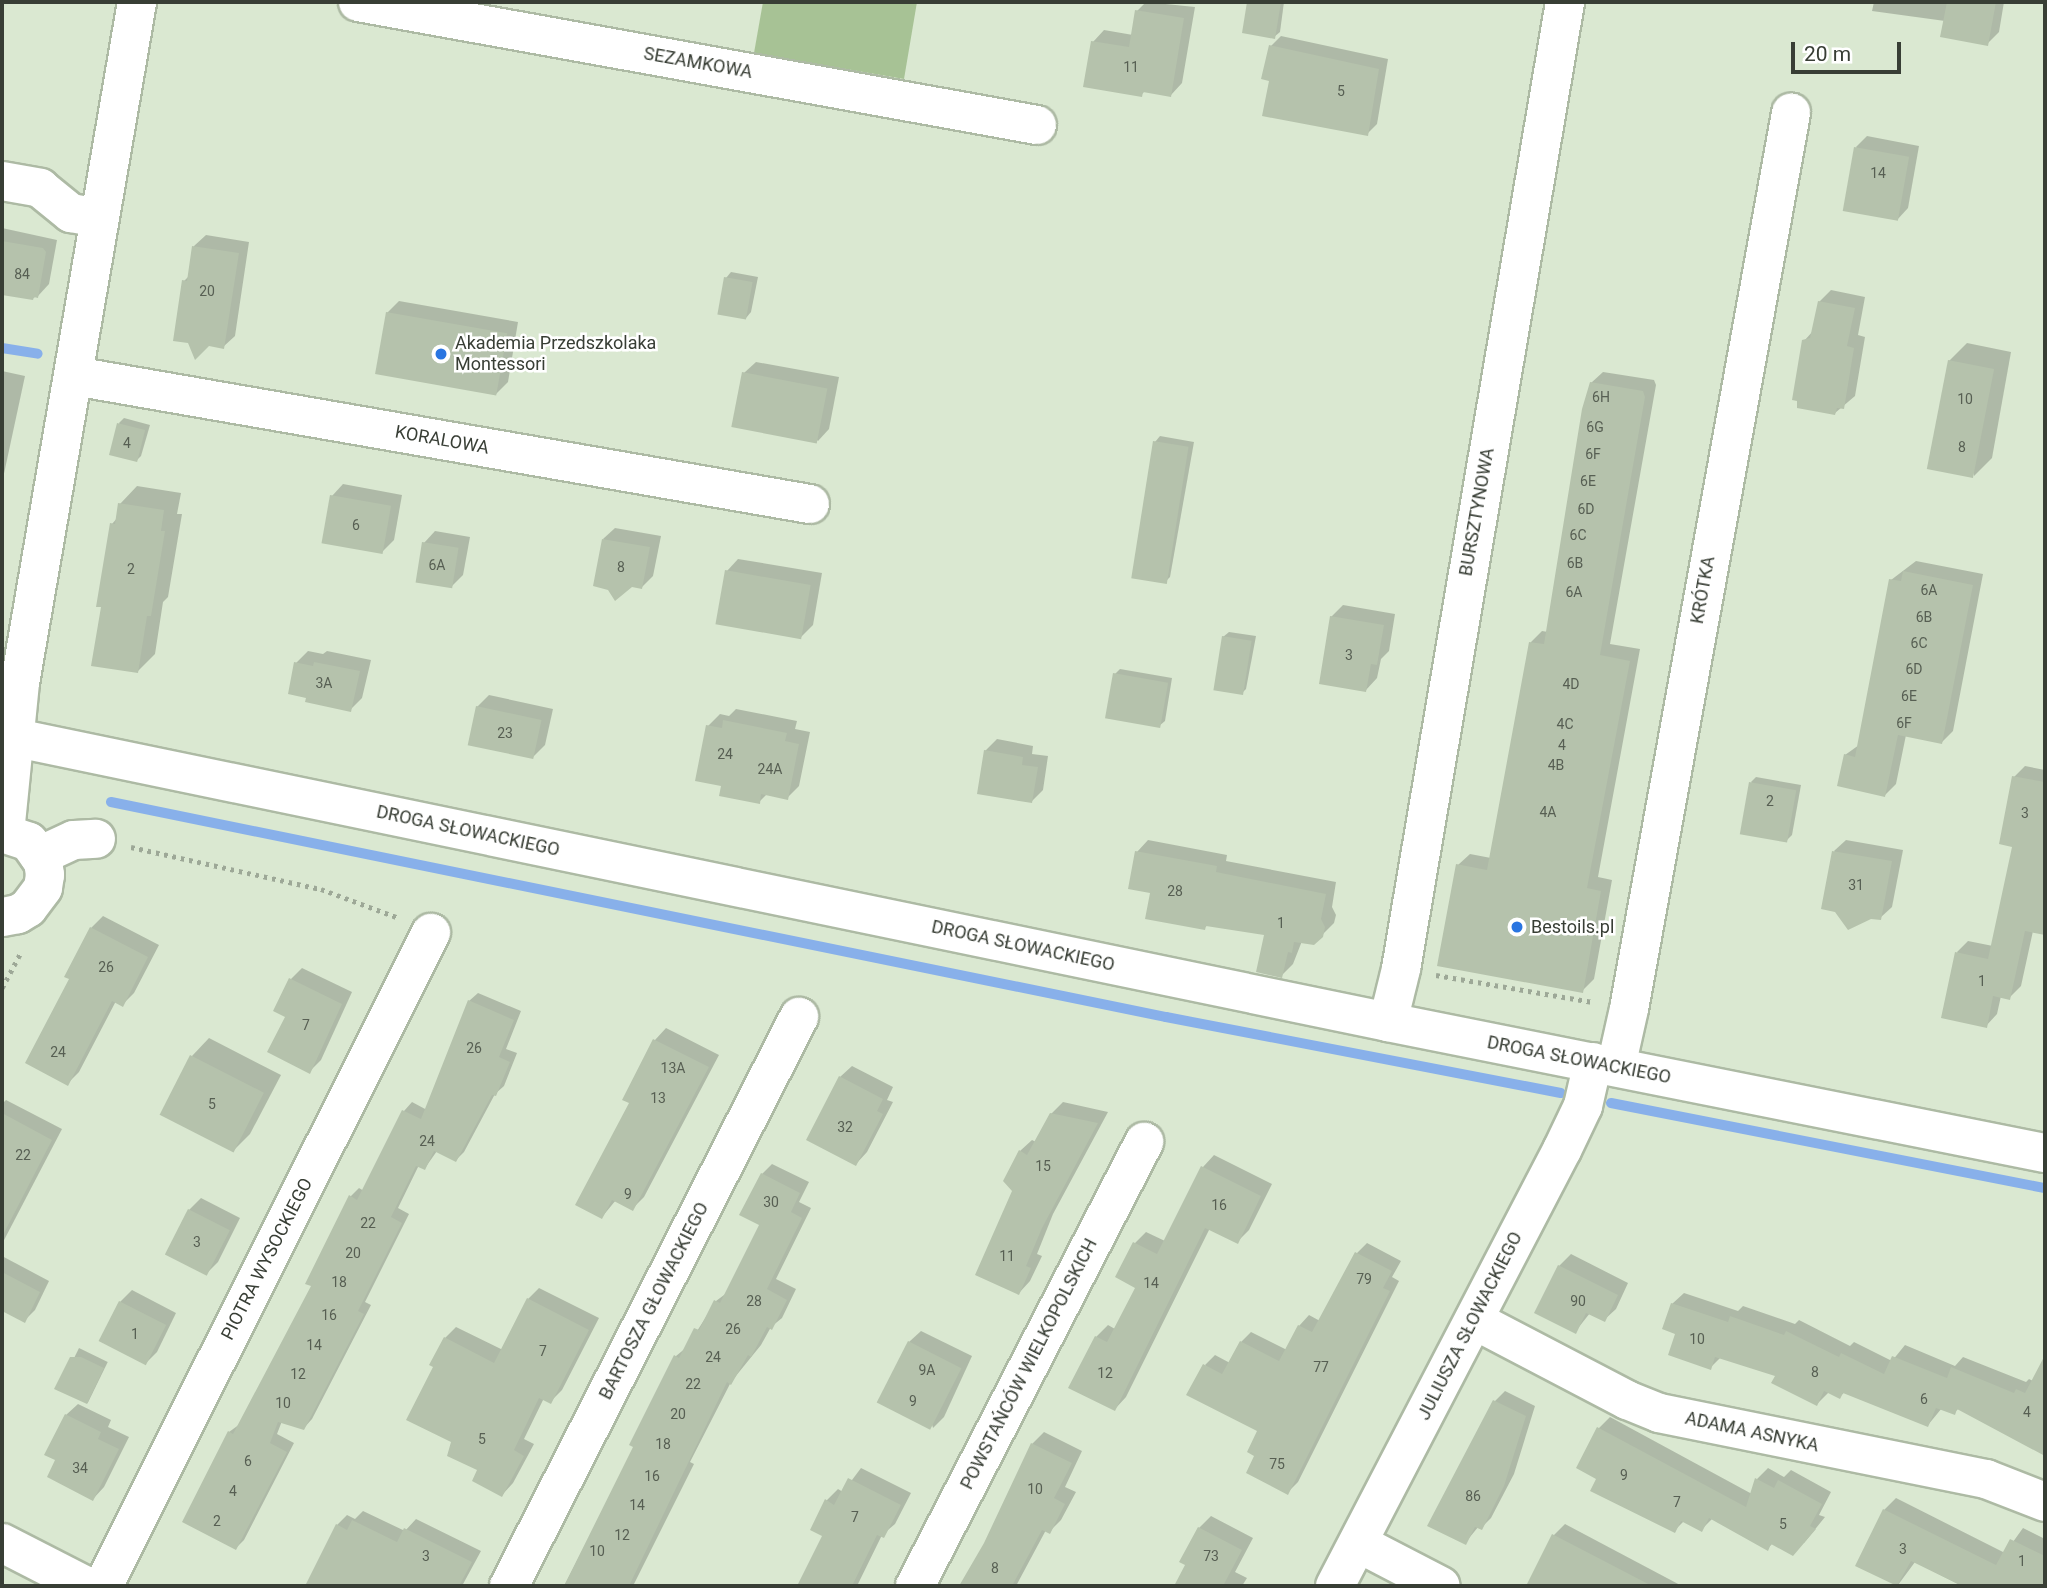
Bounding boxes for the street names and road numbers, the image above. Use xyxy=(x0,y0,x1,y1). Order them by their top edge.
street label: SEZAMKOWA xyxy=(642,43,754,83)
street label: KORALOWA xyxy=(393,421,491,459)
street label: BURSZTYNOWA xyxy=(1455,446,1499,578)
street label: KRÓTKA xyxy=(1686,554,1720,626)
street label: DROGA SŁOWACKIEGO xyxy=(375,801,561,861)
street label: DROGA SŁOWACKIEGO xyxy=(930,916,1116,976)
street label: DROGA SŁOWACKIEGO xyxy=(1485,1032,1673,1088)
street label: PIOTRA WYSOCKIEGO xyxy=(217,1174,317,1344)
street label: BARTOSZA GŁOWACKIEGO xyxy=(595,1199,713,1403)
street label: JULIUSZA SŁOWACKIEGO xyxy=(1413,1228,1527,1424)
street label: POWSTAŃCÓW WIELKOPOLSKICH xyxy=(956,1235,1102,1493)
street label: ADAMA ASNYKA xyxy=(1683,1407,1821,1457)

